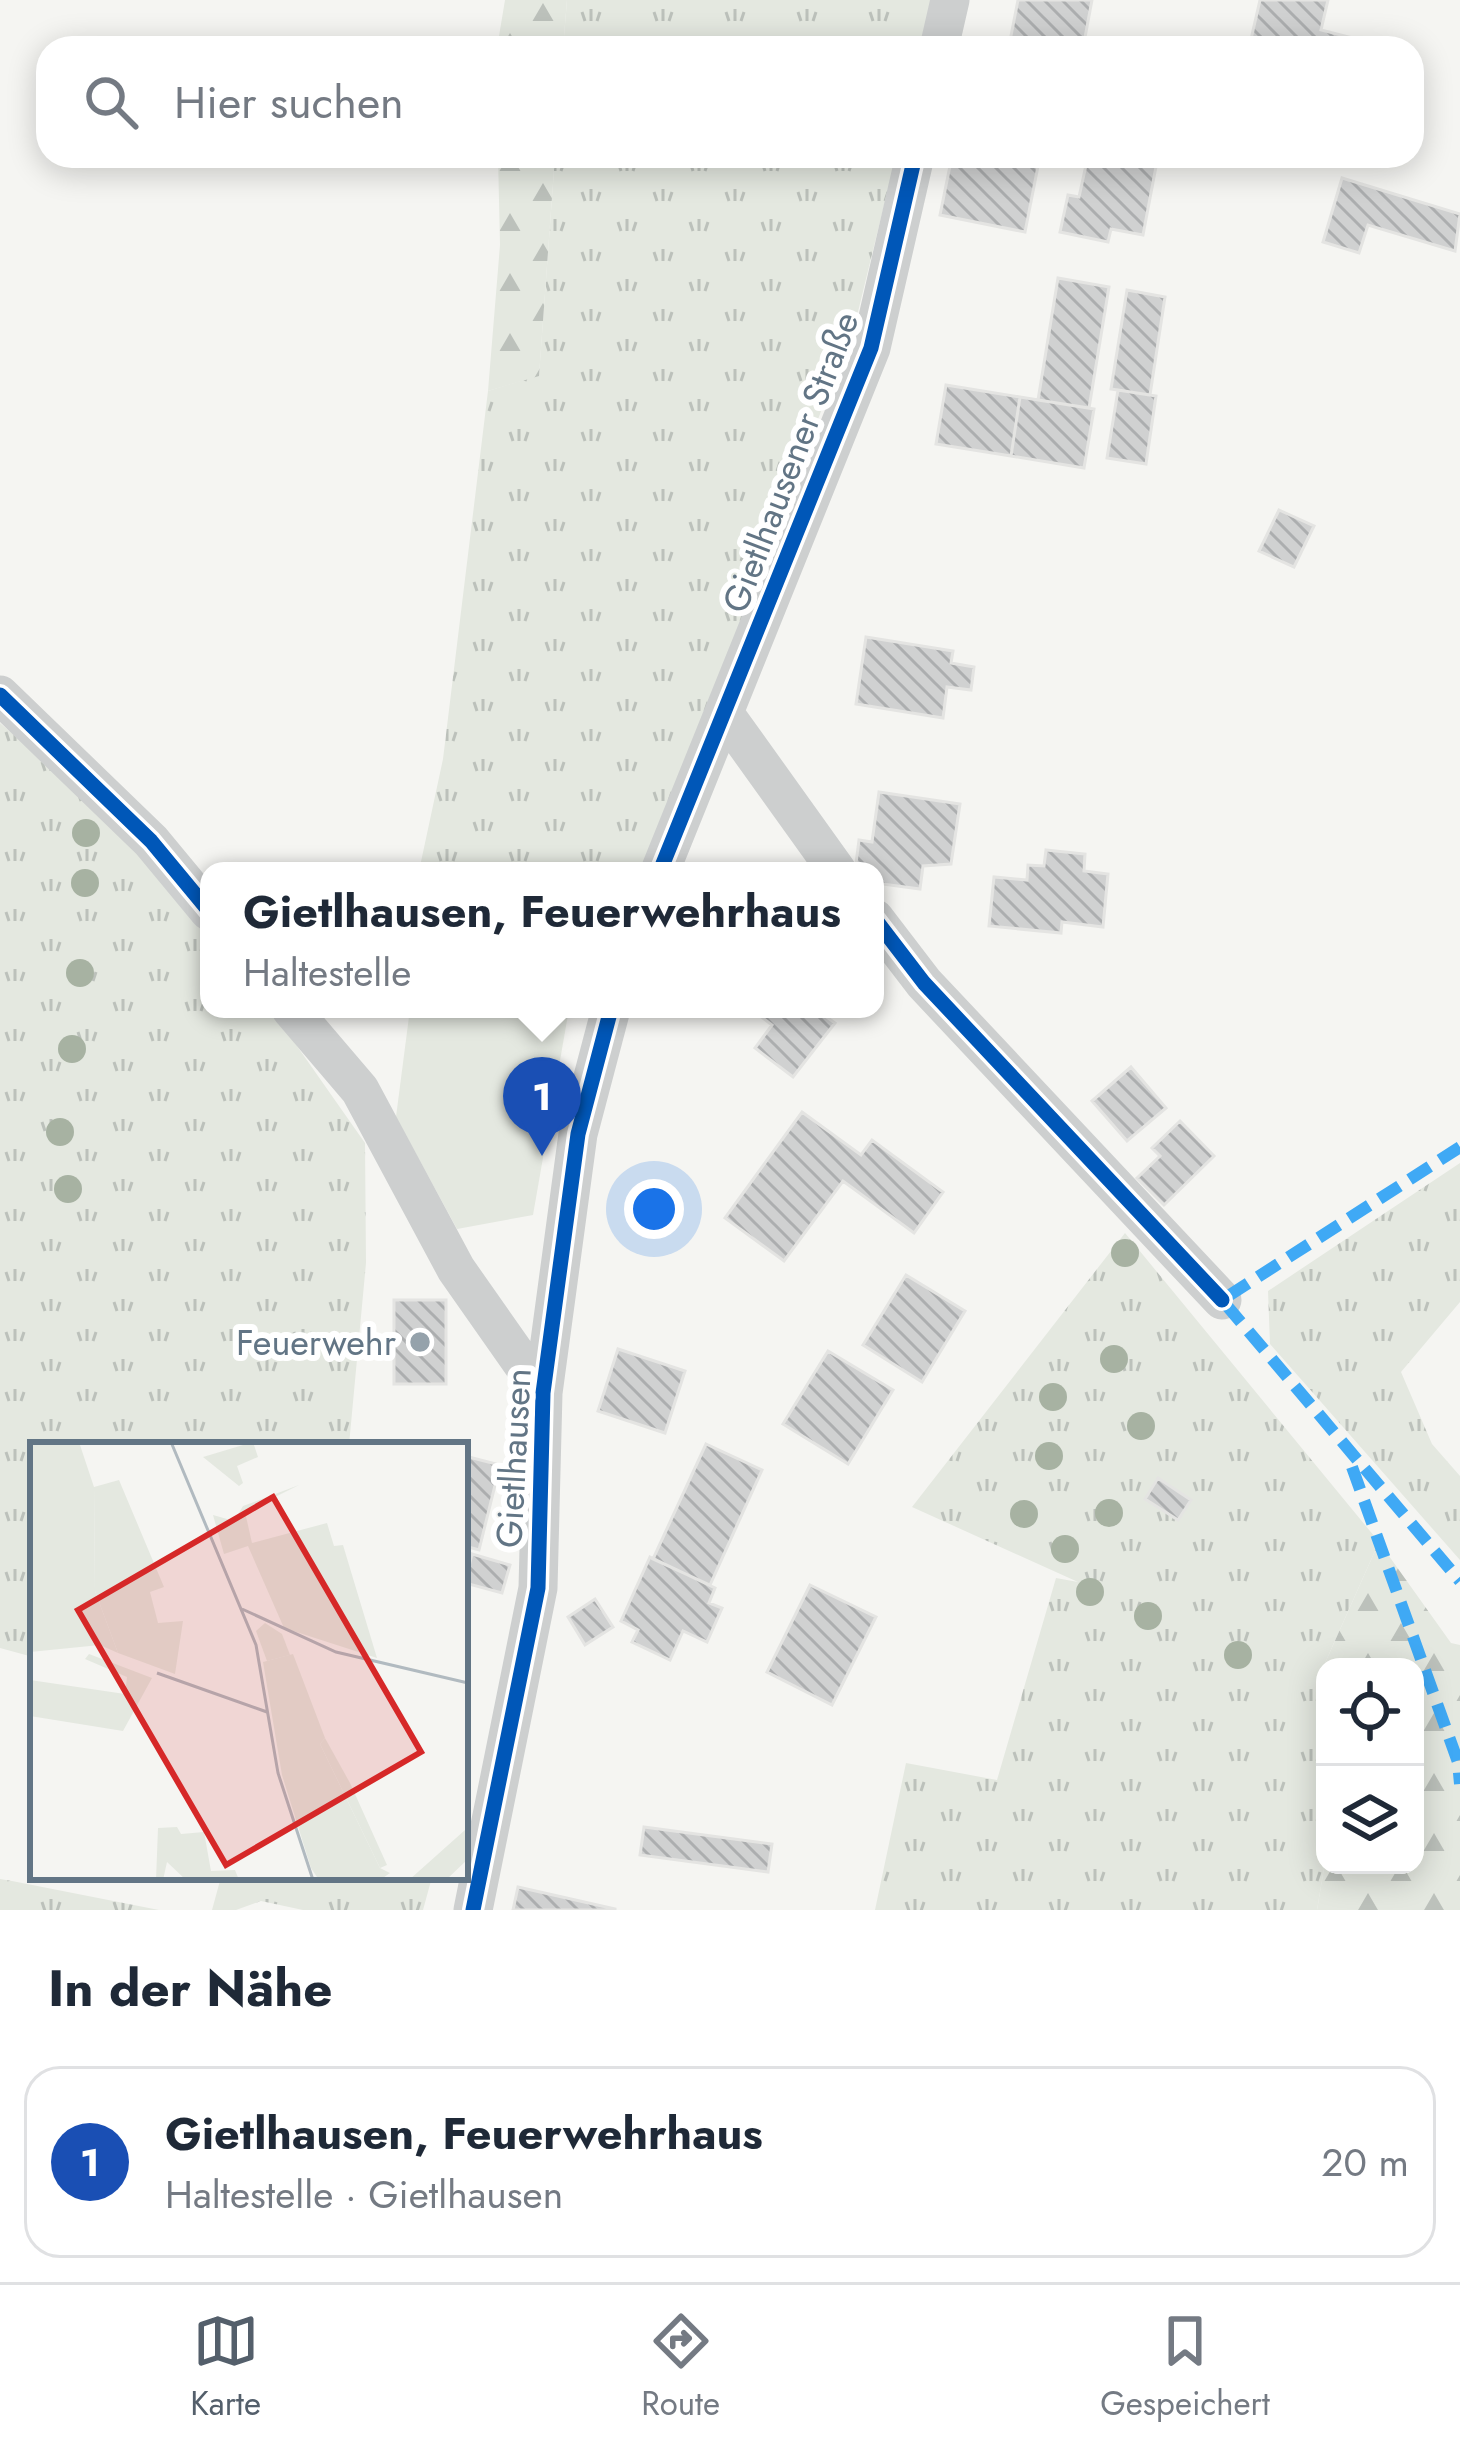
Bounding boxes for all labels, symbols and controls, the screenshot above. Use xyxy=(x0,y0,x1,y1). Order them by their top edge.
search box xyxy=(36,36,1424,168)
icon: search xyxy=(78,69,144,135)
text: Hier suchen xyxy=(174,70,404,135)
street label: Gietlhausener Straße xyxy=(709,304,871,620)
popup xyxy=(200,862,884,1018)
text: Gietlhausen, Feuerwehrhaus xyxy=(243,879,841,944)
text: Haltestelle xyxy=(243,944,411,1001)
pin: 1 xyxy=(503,1057,581,1156)
your location xyxy=(624,1179,684,1239)
place label: Feuerwehr xyxy=(236,1316,397,1368)
marker: Feuerwehr xyxy=(407,1329,433,1355)
street label: Gietlhausen xyxy=(482,1367,544,1549)
inset map xyxy=(30,1442,468,1880)
map controls xyxy=(1316,1658,1424,1874)
button: locate xyxy=(1316,1658,1424,1766)
button: layers xyxy=(1316,1766,1424,1874)
text: In der Nähe xyxy=(48,1951,332,2025)
text: Gietlhausen, Feuerwehrhaus xyxy=(165,2101,763,2166)
text: 1 xyxy=(80,2134,100,2191)
text: 20 m xyxy=(1321,2134,1409,2191)
text: Haltestelle · Gietlhausen xyxy=(165,2166,563,2223)
tab: Karte xyxy=(190,2308,261,2427)
tab: Route xyxy=(641,2308,720,2427)
tab: Gespeichert xyxy=(1100,2308,1270,2427)

